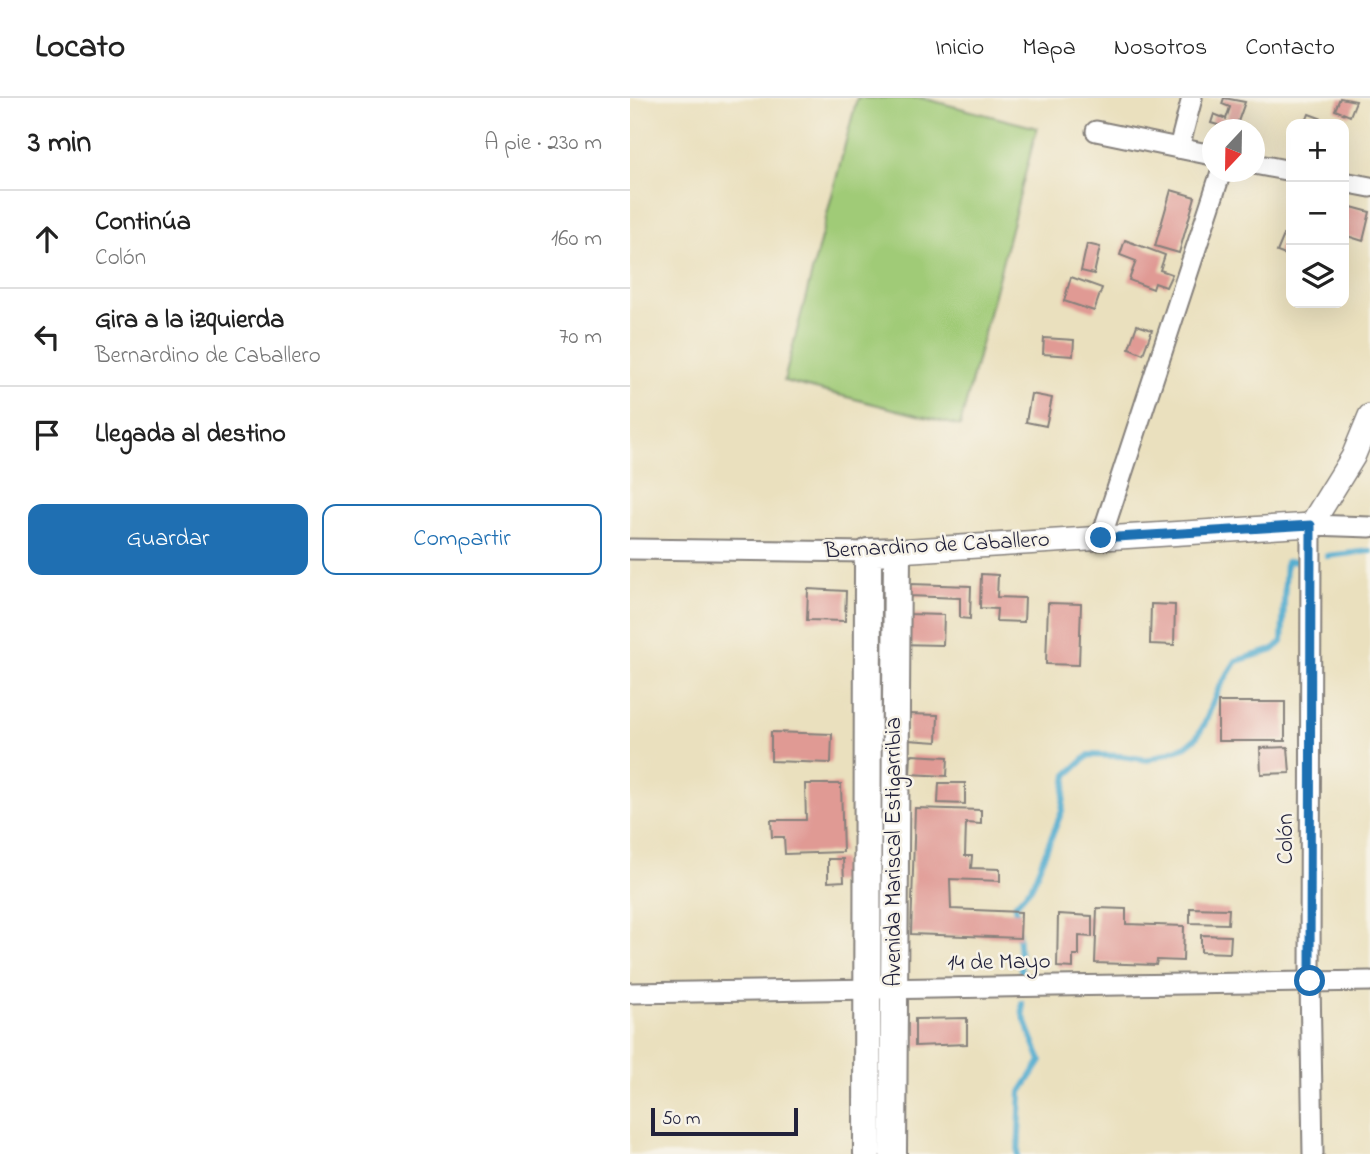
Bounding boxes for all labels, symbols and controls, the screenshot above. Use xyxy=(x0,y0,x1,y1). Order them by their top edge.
text: Locato xyxy=(35,24,125,72)
text: Inicio xyxy=(935,31,984,66)
text: Mapa xyxy=(1022,31,1076,66)
text: Nosotros xyxy=(1114,31,1207,66)
text: Contacto xyxy=(1245,31,1335,66)
north arrow xyxy=(1202,119,1265,182)
map controls xyxy=(1286,119,1349,308)
button: + xyxy=(1286,119,1349,182)
text: 3 min xyxy=(28,122,91,166)
text: A pie · 230 m xyxy=(484,127,602,160)
button: − xyxy=(1286,182,1349,245)
text: Continúa xyxy=(95,204,191,242)
icon: ahead xyxy=(28,220,66,258)
text: 160 m xyxy=(551,223,602,256)
text: Colón xyxy=(95,242,146,275)
button: layers xyxy=(1286,245,1349,308)
text: Gira a la izquierda xyxy=(95,302,284,340)
icon: left xyxy=(28,318,66,356)
text: 70 m xyxy=(559,321,602,354)
text: Bernardino de Caballero xyxy=(95,340,321,373)
icon: arrive xyxy=(28,416,66,454)
text: Llegada al destino xyxy=(95,416,286,454)
button: Guardar xyxy=(28,504,308,575)
button: Compartir xyxy=(322,504,602,575)
route end xyxy=(1085,522,1116,553)
street label: Bernardino de Caballero xyxy=(822,524,1051,568)
street label: Avenida Mariscal Estigarribia xyxy=(878,717,912,987)
street label: Colón xyxy=(1270,813,1303,865)
street label: 14 de Mayo xyxy=(947,946,1051,982)
route start xyxy=(1294,965,1325,996)
scale bar xyxy=(651,1105,798,1137)
text: 50 m xyxy=(662,1106,701,1133)

